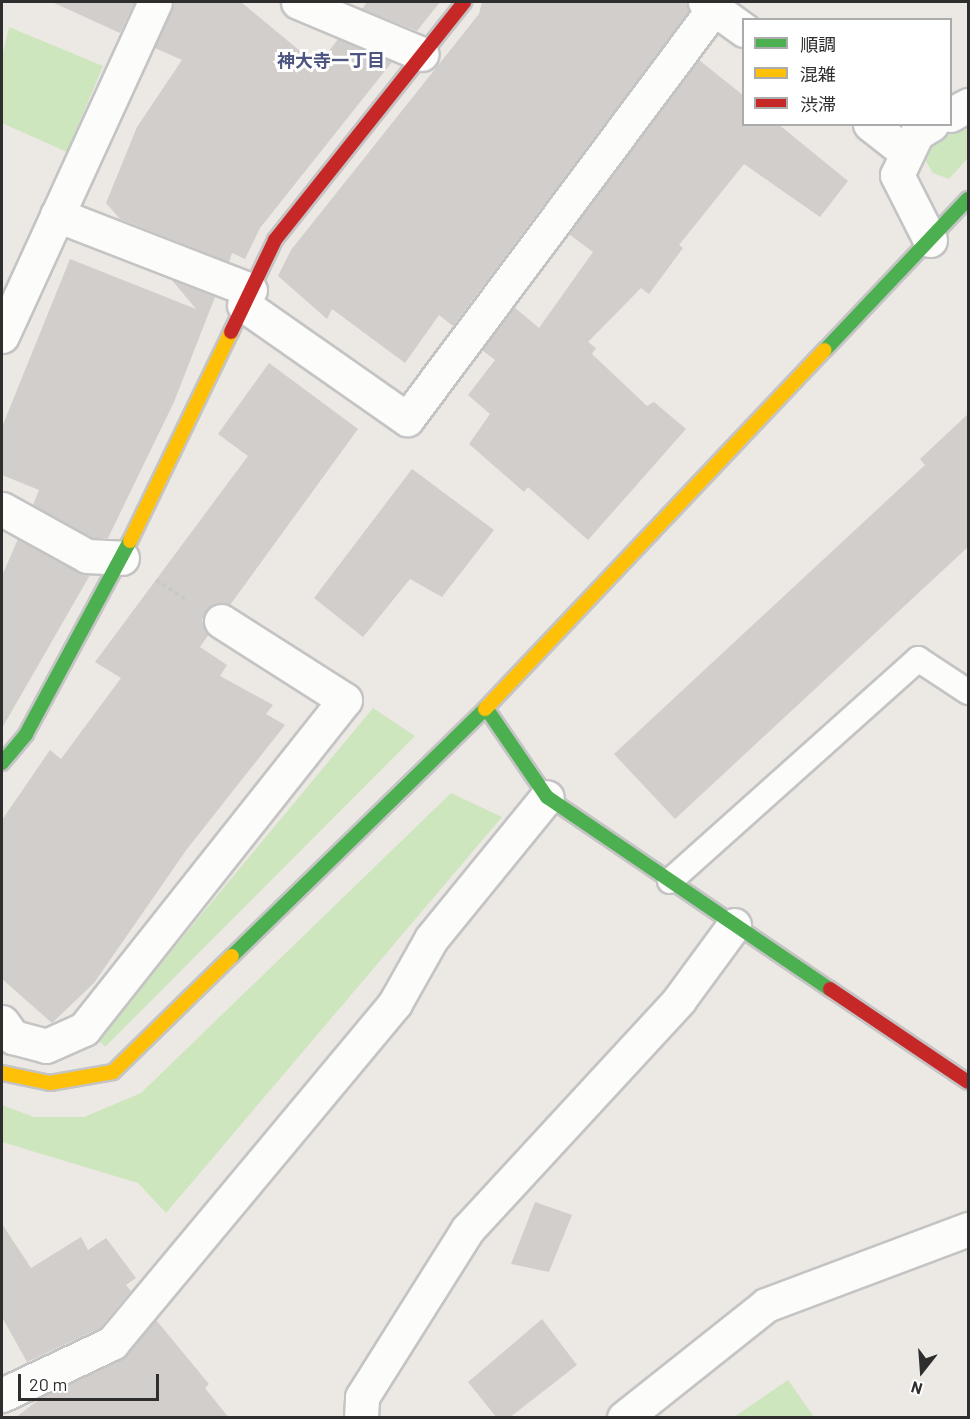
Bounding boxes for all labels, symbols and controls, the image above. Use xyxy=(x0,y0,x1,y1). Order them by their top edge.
legend xyxy=(742,18,952,126)
text: 順調 xyxy=(800,33,836,55)
district label: 神大寺一丁目 xyxy=(277,49,385,71)
text: 混雑 xyxy=(800,63,836,85)
text: 渋滞 xyxy=(800,93,836,115)
north arrow xyxy=(892,1341,952,1401)
scale bar xyxy=(21,1362,162,1400)
text: 20 m xyxy=(29,1373,67,1395)
text: N xyxy=(909,1378,924,1399)

